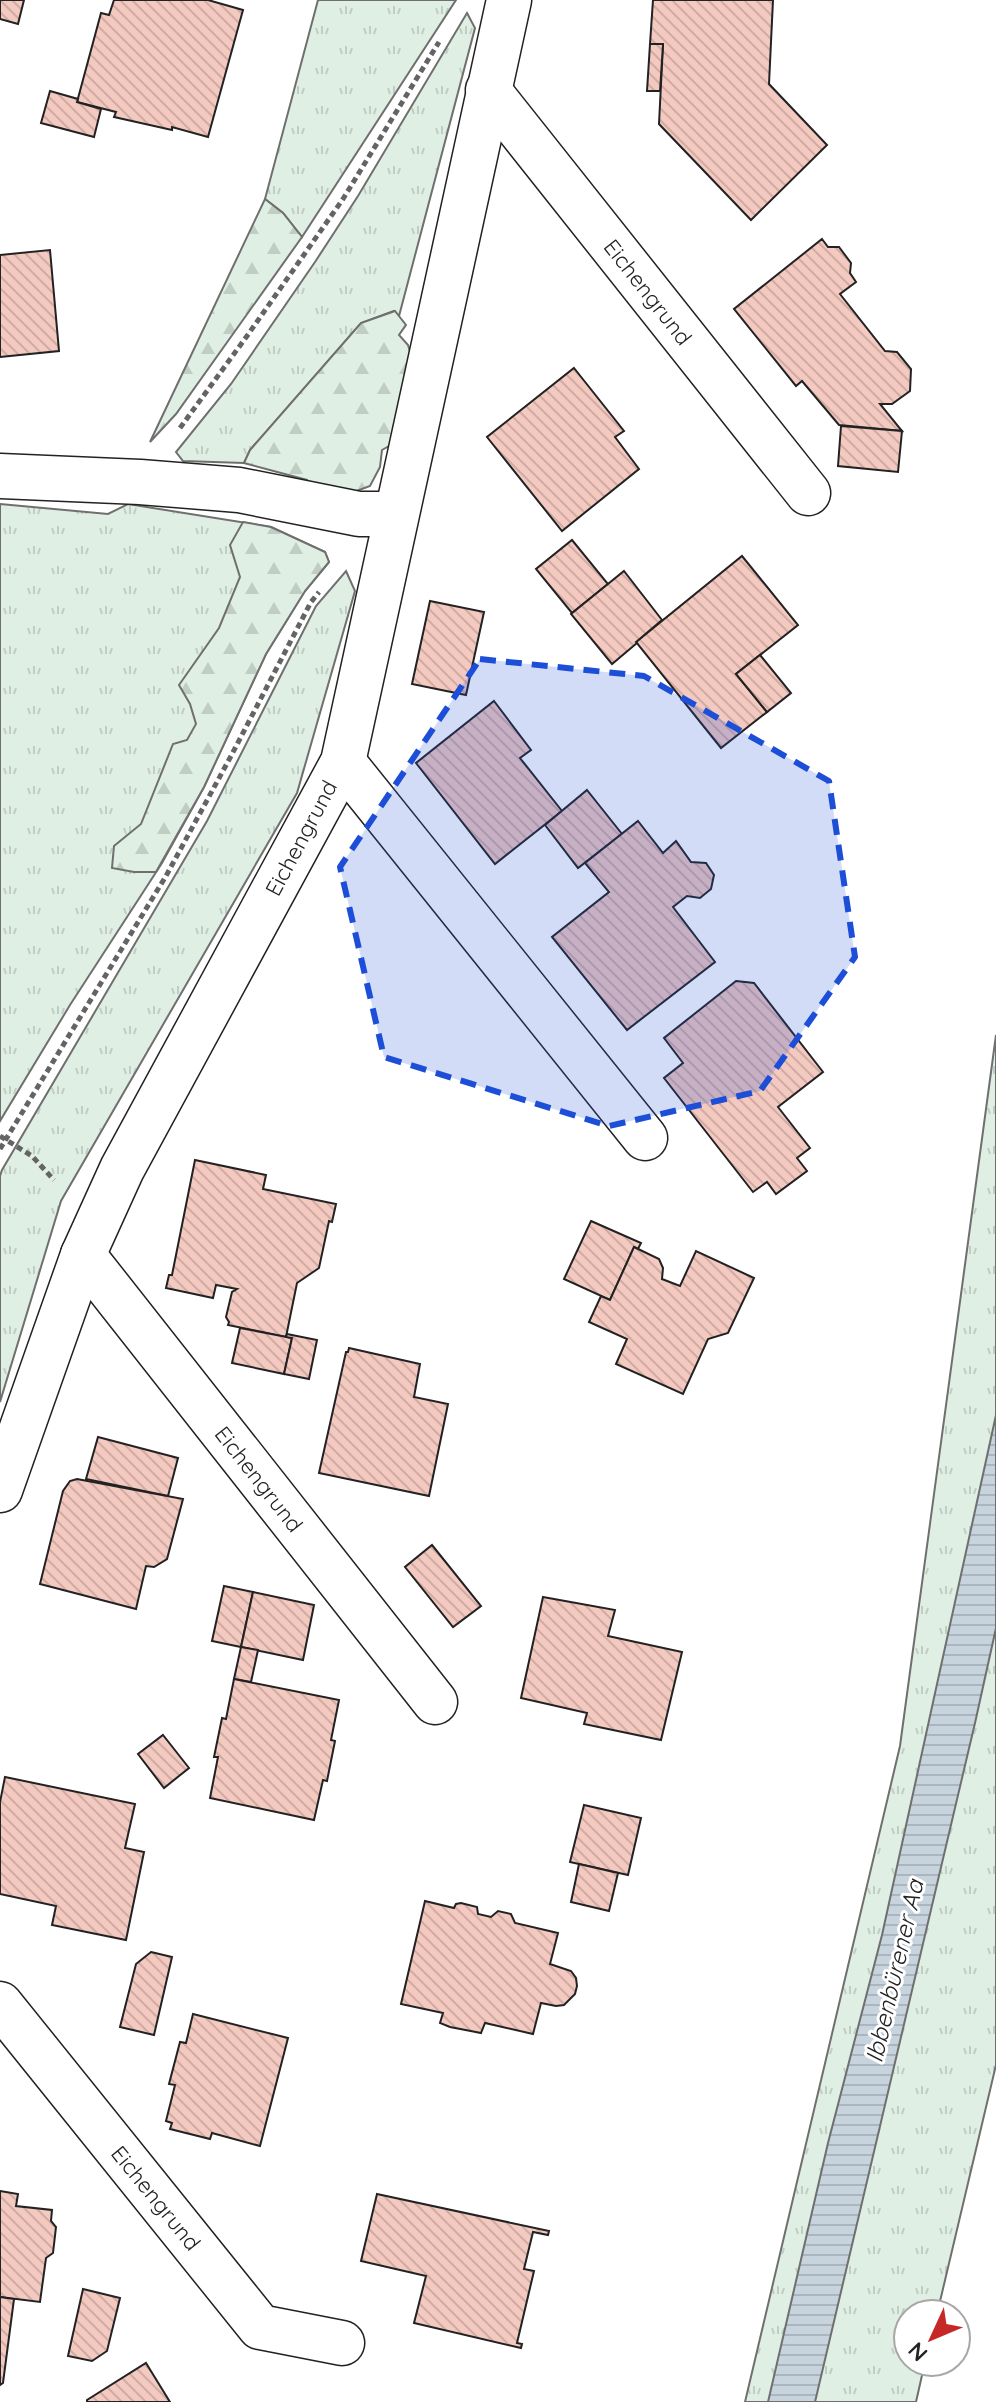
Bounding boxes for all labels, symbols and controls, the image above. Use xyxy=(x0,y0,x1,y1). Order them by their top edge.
street label: Eichengrund xyxy=(598,233,698,351)
street label: Eichengrund xyxy=(259,775,343,901)
street label: Eichengrund xyxy=(209,1420,309,1538)
water label: Ibbenbürener Aa xyxy=(858,1875,930,2065)
street label: Eichengrund xyxy=(105,2140,207,2256)
north arrow xyxy=(892,2298,972,2378)
text: N xyxy=(902,2336,933,2367)

